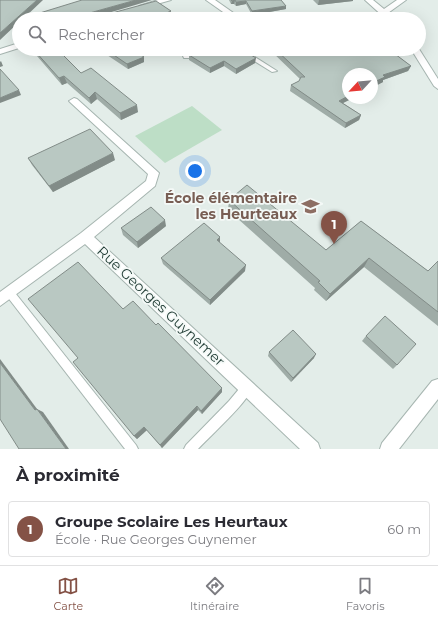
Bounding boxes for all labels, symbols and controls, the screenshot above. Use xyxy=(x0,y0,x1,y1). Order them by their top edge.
search box xyxy=(12,12,426,56)
icon: search xyxy=(26,23,48,45)
text: Rechercher xyxy=(58,25,145,44)
north arrow xyxy=(342,68,378,104)
your location xyxy=(185,161,205,181)
place label: École élémentaire les Heurteaux xyxy=(165,189,298,223)
school or university icon: École élémentaire les Heurteaux xyxy=(300,196,320,216)
pin: 1 xyxy=(321,211,347,244)
street label: Rue Georges Guynemer xyxy=(93,242,229,370)
text: À proximité xyxy=(16,465,120,485)
text: Groupe Scolaire Les Heurtaux xyxy=(55,512,288,531)
text: 1 xyxy=(27,521,33,537)
text: 60 m xyxy=(387,521,421,537)
text: École · Rue Georges Guynemer xyxy=(55,531,257,547)
tab: Carte xyxy=(53,575,83,613)
tab: Itinéraire xyxy=(190,575,239,613)
tab: Favoris xyxy=(346,575,385,613)

